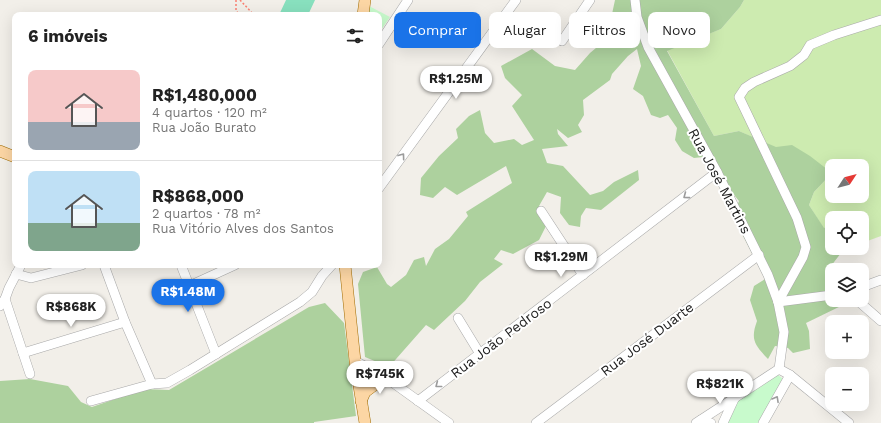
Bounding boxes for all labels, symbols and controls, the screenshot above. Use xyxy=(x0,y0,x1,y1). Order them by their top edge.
chip: Comprar xyxy=(394,12,481,48)
chip: Alugar xyxy=(489,12,561,48)
chip: Filtros xyxy=(569,12,640,48)
chip: Novo xyxy=(648,12,710,48)
icon: filters xyxy=(344,25,366,47)
text: 6 imóveis xyxy=(28,26,108,46)
pin: R$1.25M xyxy=(419,66,493,100)
text: R$1.25M xyxy=(429,71,483,86)
text: R$1,480,000 xyxy=(152,85,257,105)
icon: home xyxy=(60,86,108,134)
text: 4 quartos · 120 m² xyxy=(152,105,267,120)
text: Rua João Burato xyxy=(152,120,256,135)
street label: Rua José Martins xyxy=(685,126,755,236)
one-way arrow xyxy=(397,154,404,161)
north arrow xyxy=(825,159,869,203)
map controls xyxy=(825,159,869,411)
text: R$868,000 xyxy=(152,186,244,206)
icon: home xyxy=(60,187,108,235)
one-way arrow xyxy=(684,191,691,198)
text: 2 quartos · 78 m² xyxy=(152,206,260,221)
button: locate xyxy=(825,211,869,255)
text: Rua Vitório Alves dos Santos xyxy=(152,221,334,236)
pin: R$1.29M xyxy=(524,244,598,278)
text: R$1.29M xyxy=(534,249,588,264)
button: layers xyxy=(825,263,869,307)
pin: R$1.48M xyxy=(151,279,225,313)
text: R$1.48M xyxy=(161,284,216,299)
pin: R$868K xyxy=(38,294,104,328)
street label: Rua João Pedroso xyxy=(447,295,555,381)
text: R$868K xyxy=(46,299,96,314)
street label: Rua José Duarte xyxy=(597,299,697,379)
button: + xyxy=(825,315,869,359)
pin: R$745K xyxy=(347,361,413,395)
text: R$745K xyxy=(355,366,405,381)
button: − xyxy=(825,367,869,411)
pin: R$821K xyxy=(687,371,753,405)
text: R$821K xyxy=(696,376,744,391)
one-way arrow xyxy=(436,381,443,388)
one-way arrow xyxy=(772,396,779,403)

